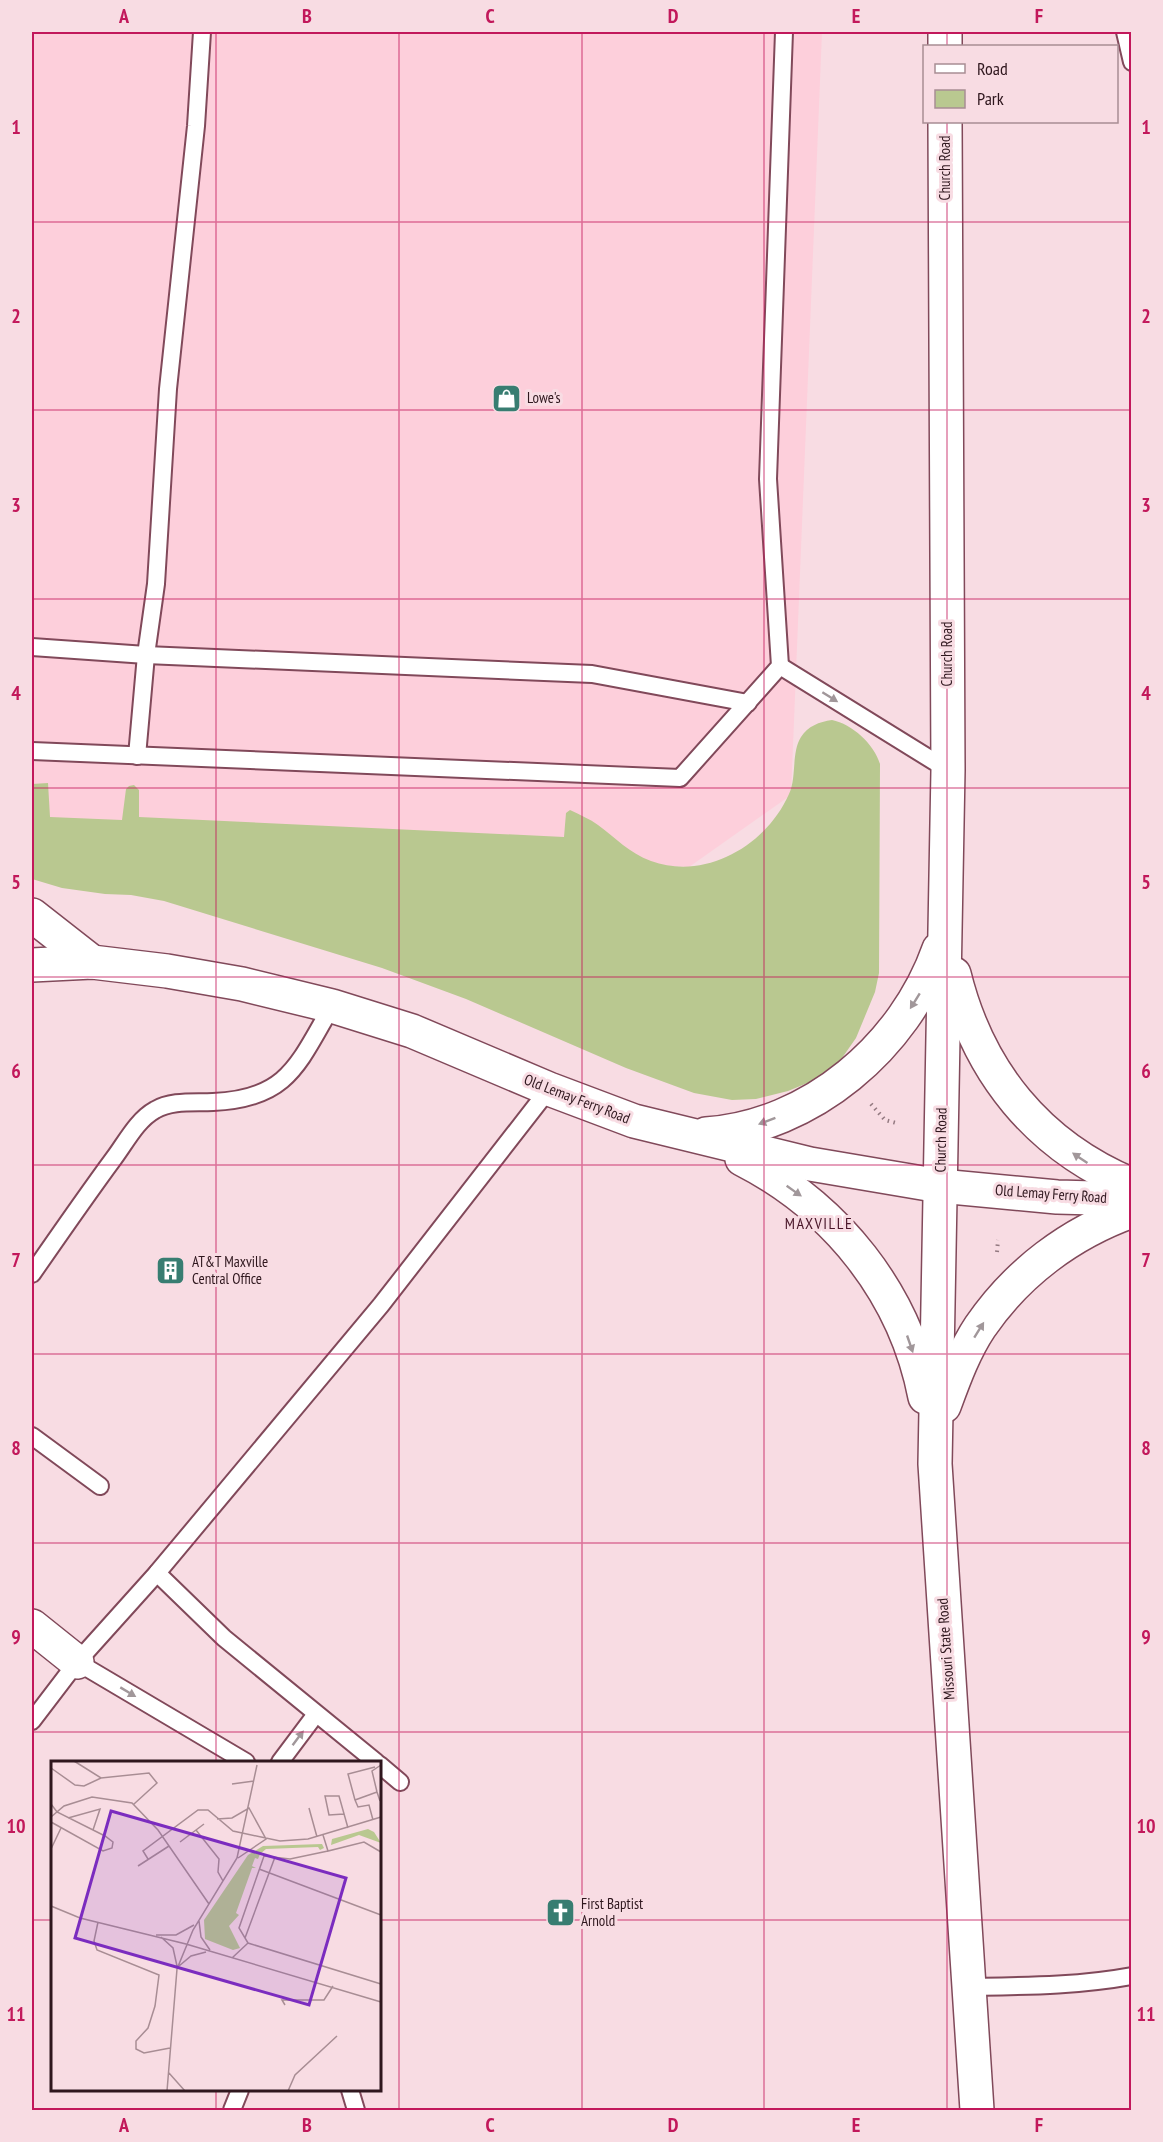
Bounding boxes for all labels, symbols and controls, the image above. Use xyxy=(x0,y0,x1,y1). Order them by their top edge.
text: A xyxy=(118,3,130,29)
text: B xyxy=(302,3,312,29)
text: C xyxy=(485,3,495,29)
text: D xyxy=(668,3,679,29)
text: E xyxy=(852,3,860,29)
text: F xyxy=(1035,3,1043,29)
legend xyxy=(923,45,1118,123)
text: Road xyxy=(977,57,1008,80)
text: Park xyxy=(977,87,1004,110)
text: 1 xyxy=(11,114,21,140)
text: 1 xyxy=(1141,114,1151,140)
street label: Church Road xyxy=(935,136,954,200)
text: 2 xyxy=(11,303,21,329)
text: 2 xyxy=(1141,303,1151,329)
shop icon: Lowe's xyxy=(490,382,522,414)
place label: Lowe's xyxy=(527,388,561,407)
text: 3 xyxy=(11,492,21,518)
text: 3 xyxy=(1141,492,1151,518)
street label: Church Road xyxy=(937,622,956,686)
text: 4 xyxy=(11,680,21,706)
text: 4 xyxy=(1141,680,1151,706)
one-way arrow xyxy=(822,692,838,703)
text: 5 xyxy=(11,869,21,895)
text: 5 xyxy=(1141,869,1151,895)
one-way arrow xyxy=(910,993,921,1009)
text: 6 xyxy=(11,1058,21,1084)
text: 6 xyxy=(1141,1058,1151,1084)
street label: Old Lemay Ferry Road xyxy=(522,1070,633,1127)
street label: Church Road xyxy=(930,1107,951,1173)
one-way arrow xyxy=(757,1116,775,1126)
one-way arrow xyxy=(1072,1153,1088,1164)
street label: Old Lemay Ferry Road xyxy=(995,1180,1108,1207)
one-way arrow xyxy=(786,1185,802,1197)
district label: MAXVILLE xyxy=(785,1213,853,1233)
text: 7 xyxy=(11,1247,21,1273)
text: 7 xyxy=(1141,1247,1151,1273)
place label: AT&T Maxville Central Office xyxy=(192,1252,268,1288)
building icon: AT&T Maxville Central Office xyxy=(155,1255,187,1287)
one-way arrow xyxy=(973,1322,984,1339)
one-way arrow xyxy=(905,1335,915,1353)
text: 8 xyxy=(11,1435,21,1461)
text: 8 xyxy=(1141,1435,1151,1461)
street label: Missouri State Road xyxy=(932,1597,959,1701)
text: 9 xyxy=(11,1624,21,1650)
text: 9 xyxy=(1141,1624,1151,1650)
one-way arrow xyxy=(120,1687,137,1697)
one-way arrow xyxy=(292,1731,304,1747)
inset map xyxy=(51,1761,381,2091)
text: 10 xyxy=(6,1813,26,1839)
text: 10 xyxy=(1136,1813,1156,1839)
place label: First Baptist Arnold xyxy=(581,1894,643,1930)
church icon: First Baptist Arnold xyxy=(544,1897,576,1929)
text: 11 xyxy=(6,2001,26,2027)
text: 11 xyxy=(1136,2001,1156,2027)
text: A xyxy=(118,2112,130,2138)
text: B xyxy=(302,2112,312,2138)
text: C xyxy=(485,2112,495,2138)
text: D xyxy=(668,2112,679,2138)
text: E xyxy=(852,2112,860,2138)
text: F xyxy=(1035,2112,1043,2138)

